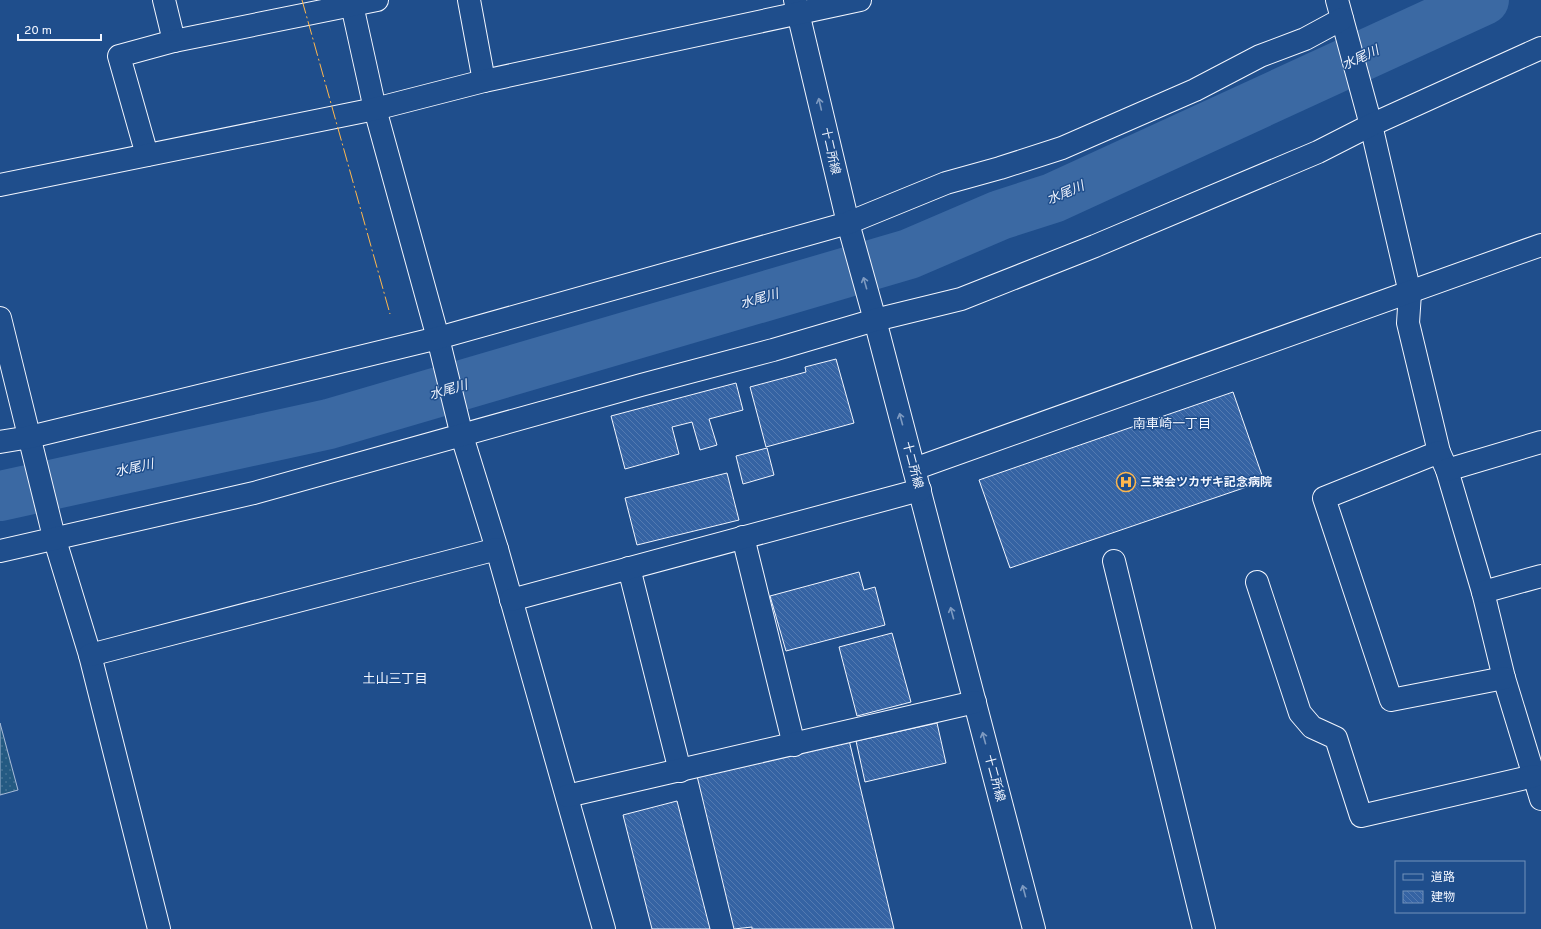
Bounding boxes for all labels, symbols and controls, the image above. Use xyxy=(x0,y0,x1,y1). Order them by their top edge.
scale bar xyxy=(18,16,101,42)
text: 20 m xyxy=(24,23,52,39)
water label: 水尾川 xyxy=(1340,42,1384,74)
one-way arrow xyxy=(815,97,823,110)
street label: 十二所線 xyxy=(817,126,843,176)
water label: 水尾川 xyxy=(1045,178,1089,209)
one-way arrow xyxy=(861,276,868,289)
water label: 水尾川 xyxy=(739,286,782,313)
water label: 水尾川 xyxy=(428,377,471,404)
one-way arrow xyxy=(897,413,904,426)
district label: 南車崎一丁目 xyxy=(1133,417,1211,433)
street label: 十二所線 xyxy=(898,440,926,491)
water label: 水尾川 xyxy=(114,457,157,481)
hospital icon: 三栄会ツカザキ記念病院 xyxy=(1115,471,1137,493)
place label: 三栄会ツカザキ記念病院 xyxy=(1140,475,1272,491)
one-way arrow xyxy=(947,606,955,619)
district label: 土山三丁目 xyxy=(362,672,428,688)
one-way arrow xyxy=(980,732,988,745)
street label: 十二所線 xyxy=(980,753,1008,804)
legend xyxy=(1395,861,1525,913)
text: 道路 xyxy=(1431,870,1455,886)
one-way arrow xyxy=(1020,885,1027,898)
text: 建物 xyxy=(1431,890,1455,906)

